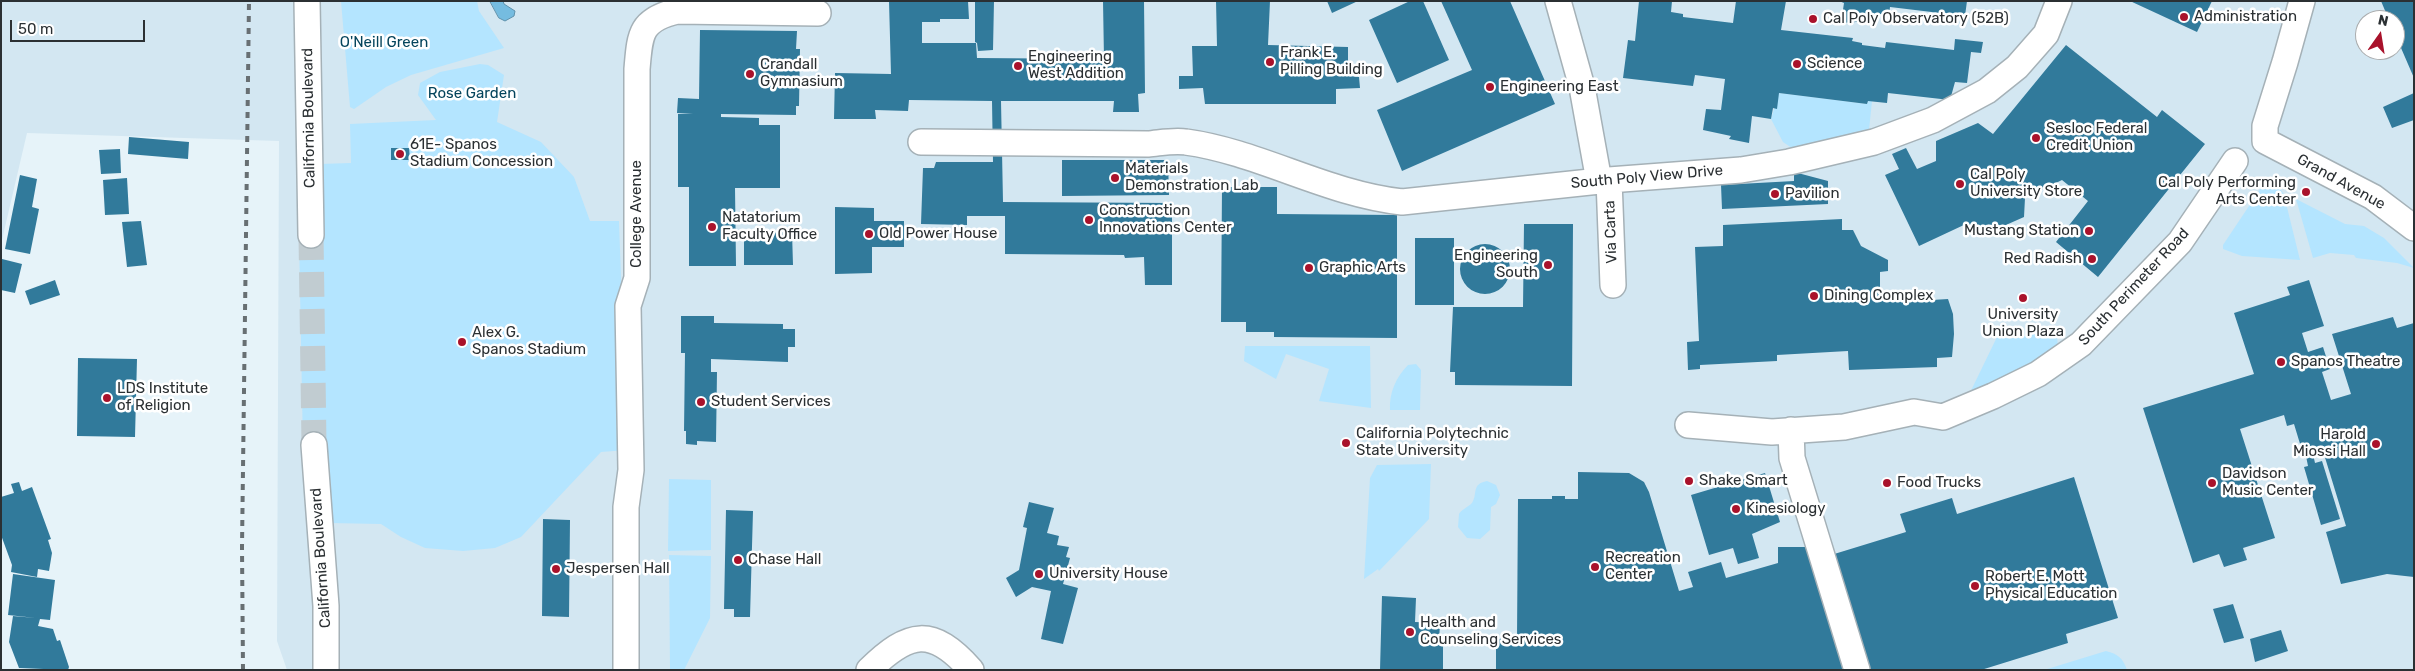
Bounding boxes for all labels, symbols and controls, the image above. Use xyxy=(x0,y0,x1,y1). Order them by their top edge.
place label: Administration xyxy=(2194,8,2297,26)
scale bar xyxy=(12,10,148,42)
place label: Cal Poly Observatory (52B) xyxy=(1823,10,2009,28)
north arrow xyxy=(2355,10,2405,60)
marker: Administration xyxy=(2178,11,2190,23)
text: N xyxy=(2376,11,2390,30)
marker: Cal Poly Observatory (52B) xyxy=(1807,13,1819,25)
text: 50 m xyxy=(18,20,53,38)
park label: O'Neill Green xyxy=(340,34,428,52)
place label: Frank E. Pilling Building xyxy=(1280,44,1383,79)
street label: California Boulevard xyxy=(299,48,319,188)
place label: Engineering West Addition xyxy=(1028,48,1124,83)
place label: Science xyxy=(1807,55,1862,73)
place label: Crandall Gymnasium xyxy=(760,56,843,91)
marker: Frank E. Pilling Building xyxy=(1264,56,1276,68)
marker: Science xyxy=(1791,58,1803,70)
marker: Engineering West Addition xyxy=(1012,60,1024,72)
marker: Crandall Gymnasium xyxy=(744,68,756,80)
place label: Engineering East xyxy=(1500,78,1619,96)
marker: Engineering East xyxy=(1484,81,1496,93)
park label: Rose Garden xyxy=(428,85,516,103)
place label: Sesloc Federal Credit Union xyxy=(2046,120,2147,155)
marker: Sesloc Federal Credit Union xyxy=(2030,132,2042,144)
place label: 61E- Spanos Stadium Concession xyxy=(410,136,553,171)
marker: 61E- Spanos Stadium Concession xyxy=(394,148,406,160)
street label: Grand Avenue xyxy=(2294,150,2388,214)
street label: College Avenue xyxy=(628,160,646,268)
place label: Materials Demonstration Lab xyxy=(1125,160,1259,195)
street label: South Poly View Drive xyxy=(1570,161,1724,193)
place label: Cal Poly University Store xyxy=(1970,166,2082,201)
marker: Materials Demonstration Lab xyxy=(1109,172,1121,184)
place label: Cal Poly Performing Arts Center xyxy=(2158,174,2296,209)
marker: Cal Poly University Store xyxy=(1954,178,1966,190)
place label: Pavilion xyxy=(1785,185,1840,203)
marker: Cal Poly Performing Arts Center xyxy=(2300,186,2312,198)
marker: Pavilion xyxy=(1769,188,1781,200)
street label: Via Carta xyxy=(1601,200,1621,264)
place label: Construction Innovations Center xyxy=(1099,202,1232,237)
place label: Natatorium Faculty Office xyxy=(722,209,817,244)
marker: Construction Innovations Center xyxy=(1083,214,1095,226)
marker: Natatorium Faculty Office xyxy=(706,221,718,233)
place label: Mustang Station xyxy=(1964,222,2079,240)
place label: Old Power House xyxy=(879,225,997,243)
street label: South Perimeter Road xyxy=(2075,225,2193,349)
marker: Mustang Station xyxy=(2083,225,2095,237)
marker: Old Power House xyxy=(863,228,875,240)
place label: Engineering South xyxy=(1454,247,1538,282)
place label: Red Radish xyxy=(2004,250,2082,268)
marker: Red Radish xyxy=(2086,253,2098,265)
place label: Graphic Arts xyxy=(1319,259,1406,277)
marker: Engineering South xyxy=(1542,259,1554,271)
marker: Graphic Arts xyxy=(1303,262,1315,274)
place label: Dining Complex xyxy=(1824,287,1933,305)
marker: Dining Complex xyxy=(1808,290,1820,302)
marker: University Union Plaza xyxy=(2017,292,2029,304)
place label: University Union Plaza xyxy=(1982,306,2064,341)
place label: Alex G. Spanos Stadium xyxy=(472,324,586,359)
marker: Alex G. Spanos Stadium xyxy=(456,336,468,348)
place label: Spanos Theatre xyxy=(2291,353,2401,371)
marker: Spanos Theatre xyxy=(2275,356,2287,368)
place label: LDS Institute of Religion xyxy=(117,380,208,415)
marker: LDS Institute of Religion xyxy=(101,392,113,404)
place label: Student Services xyxy=(711,393,831,411)
marker: Student Services xyxy=(695,396,707,408)
place label: California Polytechnic State University xyxy=(1356,425,1509,460)
place label: Harold Miossi Hall xyxy=(2293,426,2366,461)
marker: California Polytechnic State University xyxy=(1340,437,1352,449)
marker: Harold Miossi Hall xyxy=(2370,438,2382,450)
place label: Davidson Music Center xyxy=(2222,465,2314,500)
place label: Shake Smart xyxy=(1699,472,1788,490)
place label: Food Trucks xyxy=(1897,474,1981,492)
marker: Shake Smart xyxy=(1683,475,1695,487)
marker: Food Trucks xyxy=(1881,477,1893,489)
marker: Davidson Music Center xyxy=(2206,477,2218,489)
street label: California Boulevard xyxy=(307,487,335,629)
place label: Kinesiology xyxy=(1746,500,1826,518)
marker: Kinesiology xyxy=(1730,503,1742,515)
place label: Recreation Center xyxy=(1605,549,1681,584)
place label: Chase Hall xyxy=(748,551,821,569)
marker: Chase Hall xyxy=(732,554,744,566)
place label: Jespersen Hall xyxy=(566,560,670,578)
marker: Recreation Center xyxy=(1589,561,1601,573)
marker: Jespersen Hall xyxy=(550,563,562,575)
place label: University House xyxy=(1049,565,1168,583)
marker: University House xyxy=(1033,568,1045,580)
place label: Robert E. Mott Physical Education xyxy=(1985,568,2117,603)
marker: Robert E. Mott Physical Education xyxy=(1969,580,1981,592)
place label: Health and Counseling Services xyxy=(1420,614,1561,649)
marker: Health and Counseling Services xyxy=(1404,626,1416,638)

